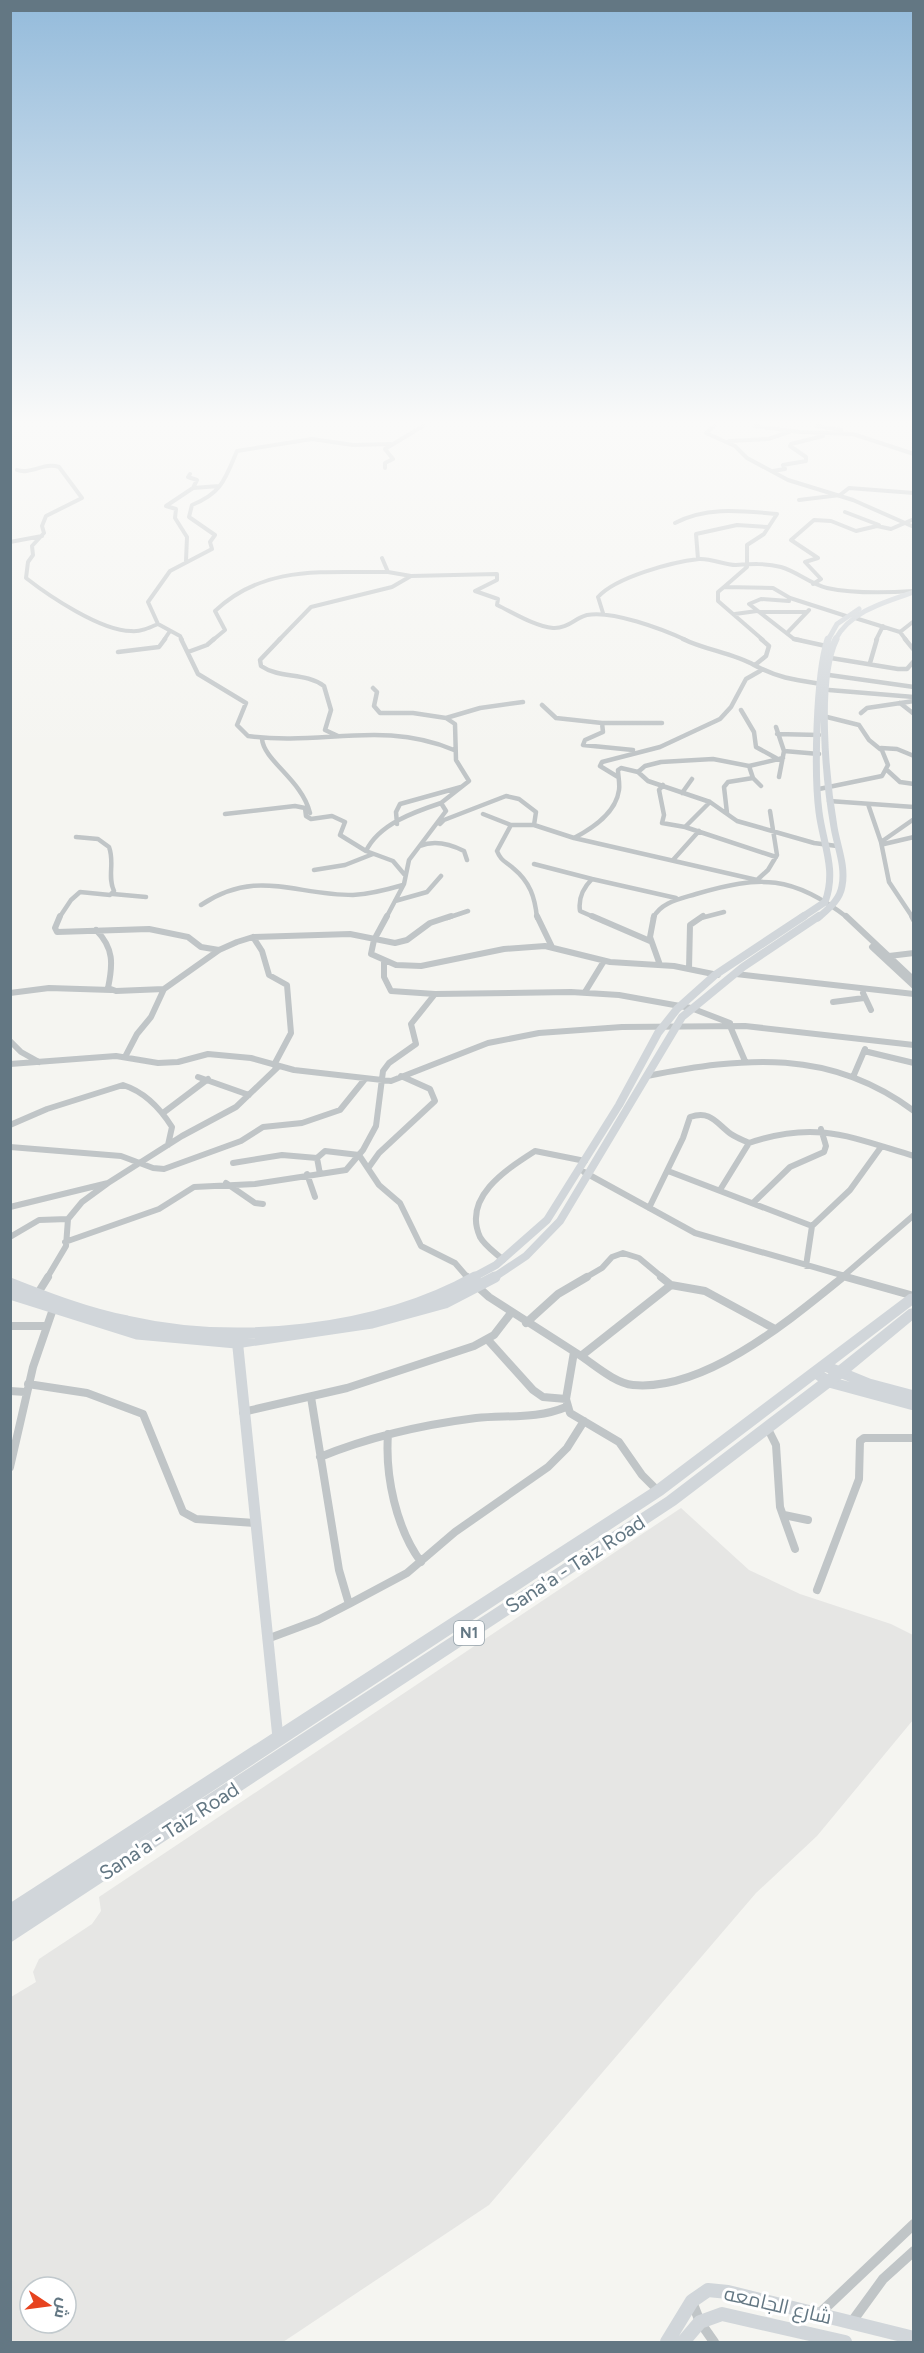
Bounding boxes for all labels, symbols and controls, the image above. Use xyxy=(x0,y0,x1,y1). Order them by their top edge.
street label: Sana'a - Taiz Road xyxy=(501,1510,649,1618)
road number: N1 xyxy=(454,1621,484,1645)
street label: Sana'a - Taiz Road xyxy=(95,1777,243,1885)
north arrow xyxy=(18,2275,78,2335)
street label: شارع الجامعه xyxy=(721,2281,834,2331)
text: ش xyxy=(51,2296,74,2320)

